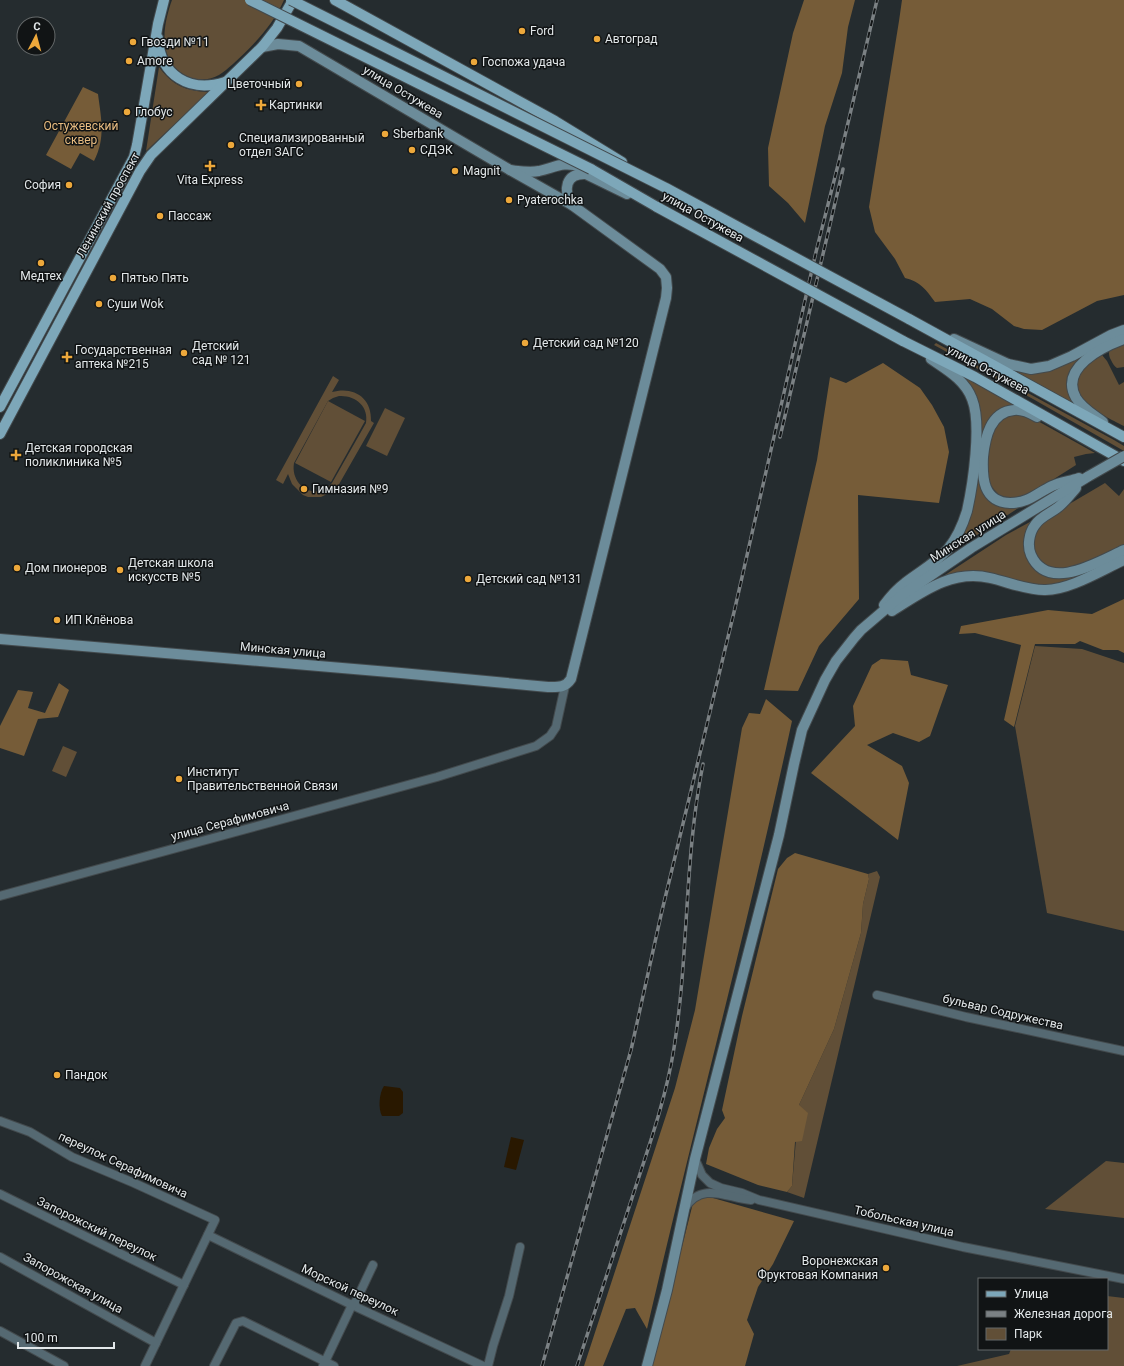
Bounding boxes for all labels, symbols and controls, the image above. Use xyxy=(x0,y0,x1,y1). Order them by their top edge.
north arrow xyxy=(16,16,56,56)
text: С xyxy=(33,20,41,33)
place label: Ford xyxy=(530,24,554,38)
marker: Ford xyxy=(517,26,527,36)
place label: Автоград xyxy=(605,32,658,46)
marker: Автоград xyxy=(592,34,602,44)
place label: Гвозди №11 xyxy=(141,35,209,49)
marker: Гвозди №11 xyxy=(128,37,138,47)
place label: Amore xyxy=(137,54,173,68)
place label: Госпожа удача xyxy=(482,55,565,69)
marker: Amore xyxy=(124,56,134,66)
marker: Госпожа удача xyxy=(469,57,479,67)
street label: улица Остужева xyxy=(360,63,446,121)
place label: Цветочный xyxy=(227,77,291,91)
marker: Цветочный xyxy=(294,79,304,89)
place label: Картинки xyxy=(269,98,323,112)
marker: Картинки xyxy=(256,100,266,110)
place label: Глобус xyxy=(135,105,173,119)
marker: Глобус xyxy=(122,107,132,117)
park label: Остужевский сквер xyxy=(44,119,119,147)
place label: Sberbank xyxy=(393,127,444,141)
marker: Sberbank xyxy=(380,129,390,139)
place label: Специализированный отдел ЗАГС xyxy=(239,131,365,159)
marker: Специализированный отдел ЗАГС xyxy=(226,140,236,150)
place label: СДЭК xyxy=(420,143,453,157)
marker: СДЭК xyxy=(407,145,417,155)
street label: Ленинский проспект xyxy=(73,150,143,260)
marker: Vita Express xyxy=(205,161,215,171)
place label: Magnit xyxy=(463,164,500,178)
marker: Magnit xyxy=(450,166,460,176)
place label: Vita Express xyxy=(177,173,243,187)
place label: София xyxy=(24,178,61,192)
marker: София xyxy=(64,180,74,190)
street label: улица Остужева xyxy=(660,189,746,245)
place label: Pyaterochka xyxy=(517,193,583,207)
marker: Pyaterochka xyxy=(504,195,514,205)
place label: Пассаж xyxy=(168,209,212,223)
marker: Пассаж xyxy=(155,211,165,221)
marker: Медтех xyxy=(36,258,46,268)
place label: Медтех xyxy=(20,269,62,283)
place label: Пятью Пять xyxy=(121,271,189,285)
marker: Пятью Пять xyxy=(108,273,118,283)
place label: Суши Wok xyxy=(107,297,164,311)
marker: Суши Wok xyxy=(94,299,104,309)
place label: Детский сад №120 xyxy=(533,336,639,350)
marker: Детский сад №120 xyxy=(520,338,530,348)
place label: Детский сад № 121 xyxy=(192,339,251,367)
place label: Государственная аптека №215 xyxy=(75,343,172,371)
street label: улица Остужева xyxy=(945,343,1031,397)
marker: Детский сад № 121 xyxy=(179,348,189,358)
marker: Государственная аптека №215 xyxy=(62,352,72,362)
place label: Детская городская поликлиника №5 xyxy=(25,441,133,469)
marker: Детская городская поликлиника №5 xyxy=(10,449,22,461)
place label: Гимназия №9 xyxy=(312,482,388,496)
marker: Гимназия №9 xyxy=(299,484,309,494)
street label: Минская улица xyxy=(928,507,1008,565)
place label: Детская школа искусств №5 xyxy=(128,556,214,584)
place label: Дом пионеров xyxy=(25,561,107,575)
marker: Дом пионеров xyxy=(12,563,22,573)
marker: Детская школа искусств №5 xyxy=(115,565,125,575)
place label: Детский сад №131 xyxy=(476,572,582,586)
marker: Детский сад №131 xyxy=(463,574,473,584)
place label: ИП Клёнова xyxy=(65,613,133,627)
marker: ИП Клёнова xyxy=(52,615,62,625)
street label: Минская улица xyxy=(239,639,327,661)
place label: Институт Правительственной Связи xyxy=(187,765,338,793)
marker: Институт Правительственной Связи xyxy=(174,774,184,784)
street label: улица Серафимовича xyxy=(169,799,291,843)
street label: бульвар Содружества xyxy=(941,991,1065,1033)
place label: Пандок xyxy=(65,1068,108,1082)
marker: Пандок xyxy=(52,1070,62,1080)
street label: переулок Серафимовича xyxy=(56,1129,190,1201)
street label: Запорожский переулок xyxy=(35,1194,160,1264)
street label: Тобольская улица xyxy=(853,1203,955,1239)
street label: Запорожская улица xyxy=(21,1250,125,1316)
place label: Воронежская Фруктовая Компания xyxy=(757,1254,878,1282)
street label: Морской переулок xyxy=(299,1261,401,1319)
marker: Воронежская Фруктовая Компания xyxy=(881,1263,891,1273)
legend xyxy=(978,1278,1108,1350)
text: Улица xyxy=(1014,1287,1049,1301)
text: Железная дорога xyxy=(1014,1307,1113,1321)
scale bar xyxy=(18,1324,114,1350)
text: Парк xyxy=(1014,1327,1043,1341)
text: 100 m xyxy=(24,1331,58,1345)

